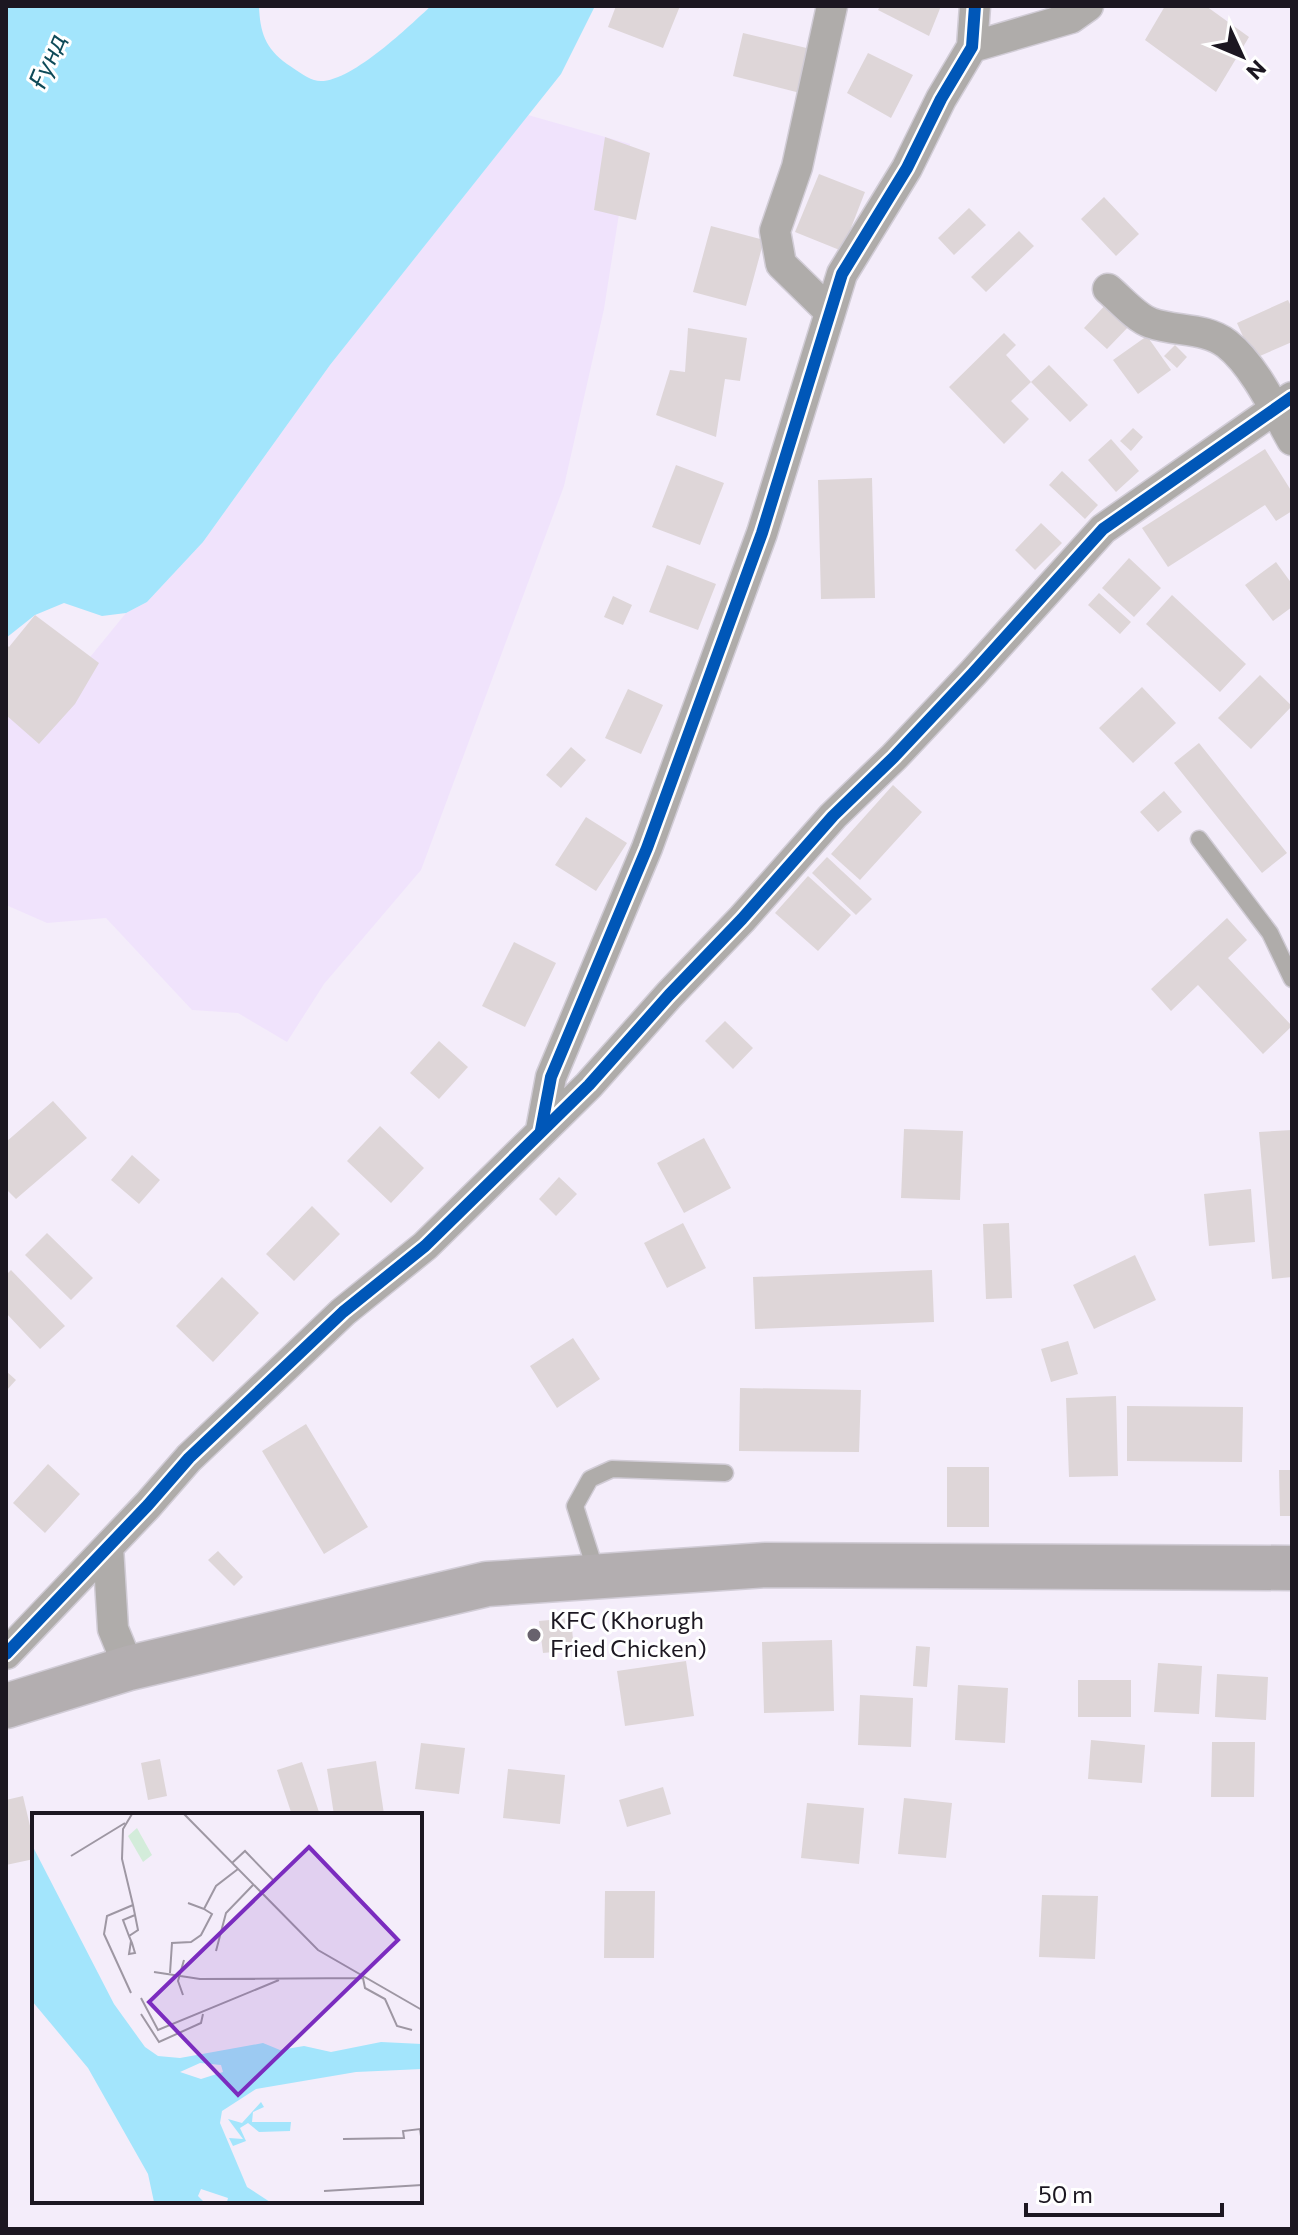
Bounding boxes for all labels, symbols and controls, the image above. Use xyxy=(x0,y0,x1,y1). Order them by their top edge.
north arrow xyxy=(1202,16,1282,96)
water label: Ғунд xyxy=(20,28,71,93)
text: N xyxy=(1241,55,1272,86)
place label: KFC (Khorugh Fried Chicken) xyxy=(550,1605,707,1662)
marker: KFC (Khorugh Fried Chicken) xyxy=(525,1626,543,1644)
inset map xyxy=(32,1813,422,2203)
scale bar xyxy=(1026,2167,1222,2217)
text: 50 m xyxy=(1038,2179,1093,2208)

